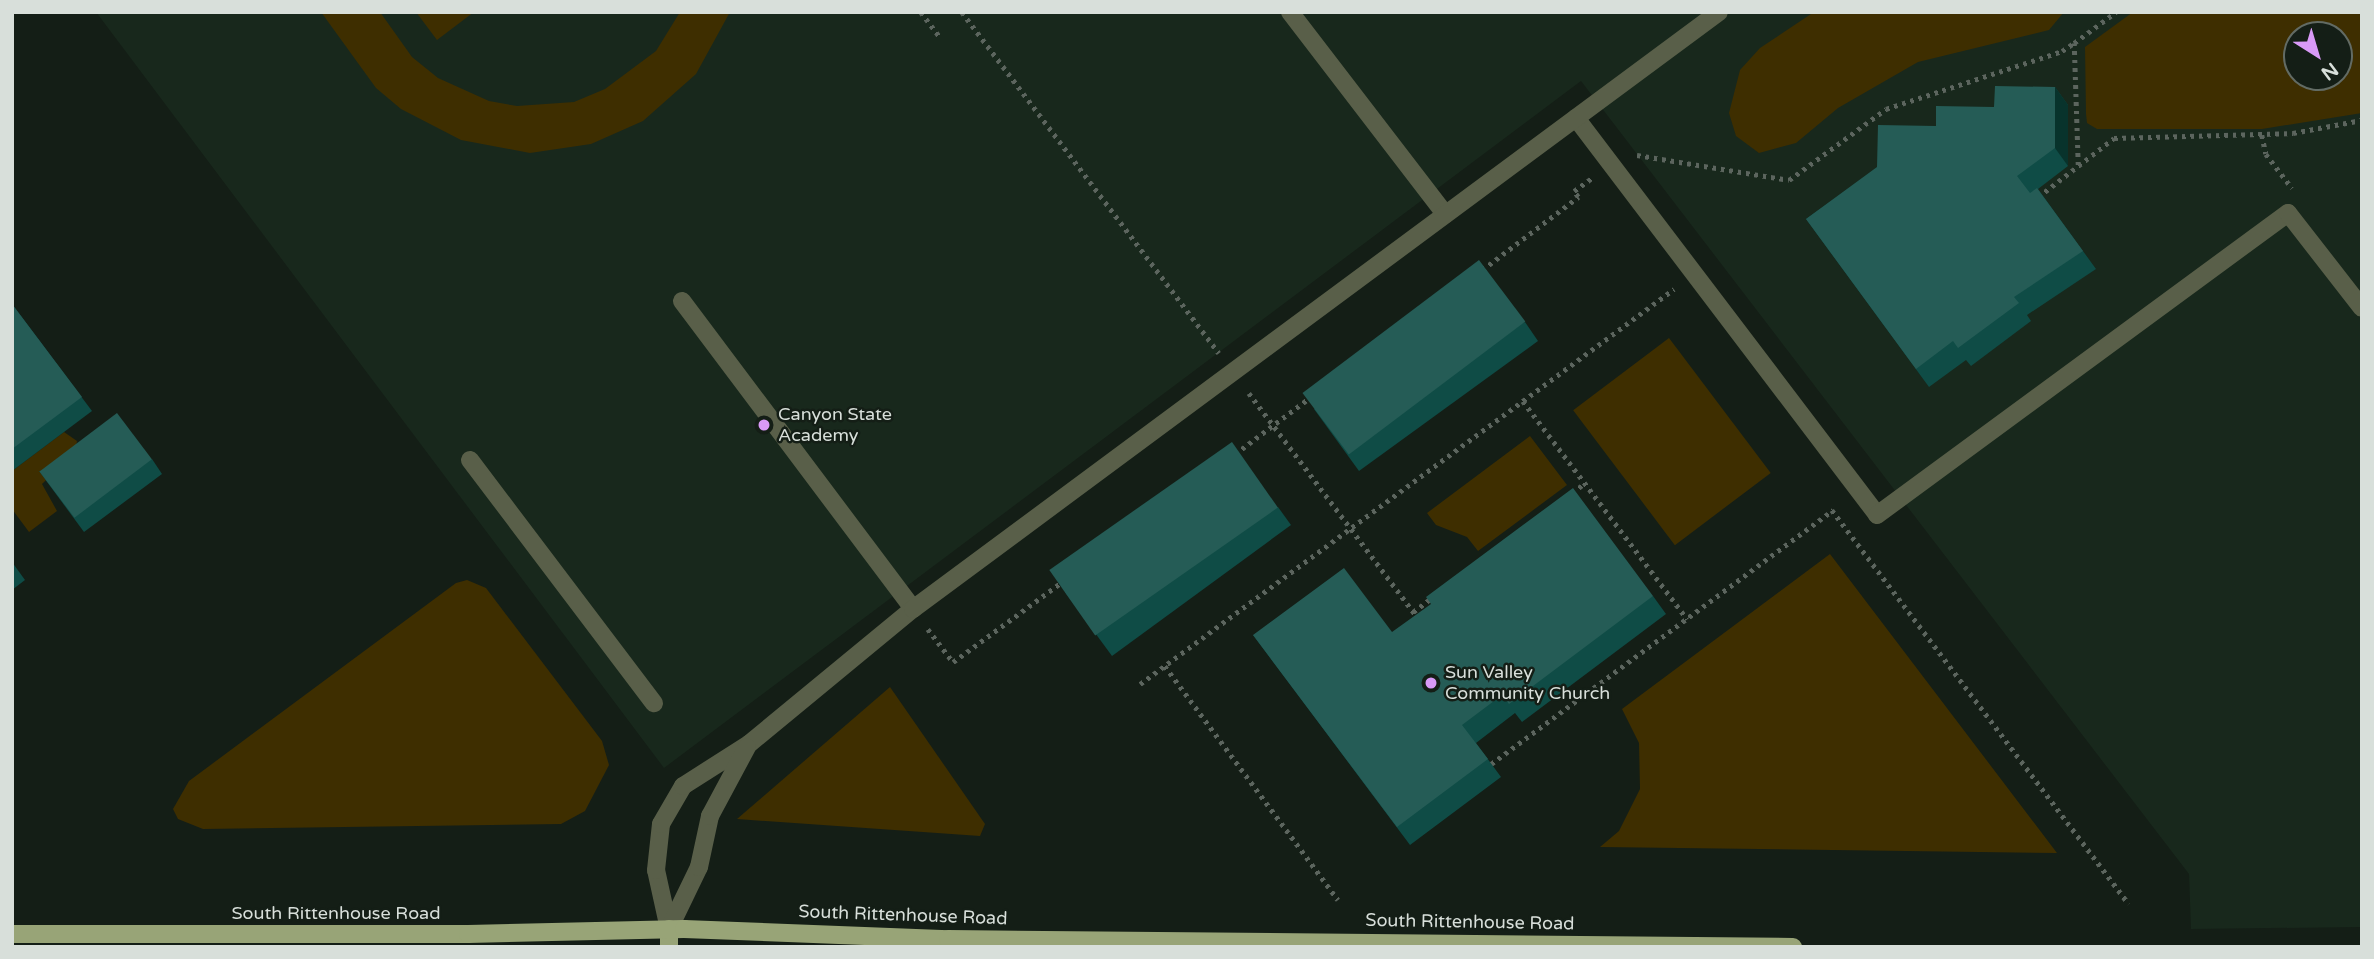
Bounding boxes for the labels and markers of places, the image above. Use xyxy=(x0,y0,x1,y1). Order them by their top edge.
place label: Canyon State Academy xyxy=(778,404,892,446)
marker: Canyon State Academy xyxy=(756,417,772,433)
place label: Sun Valley Community Church xyxy=(1445,662,1610,704)
marker: Sun Valley Community Church xyxy=(1423,675,1439,691)

